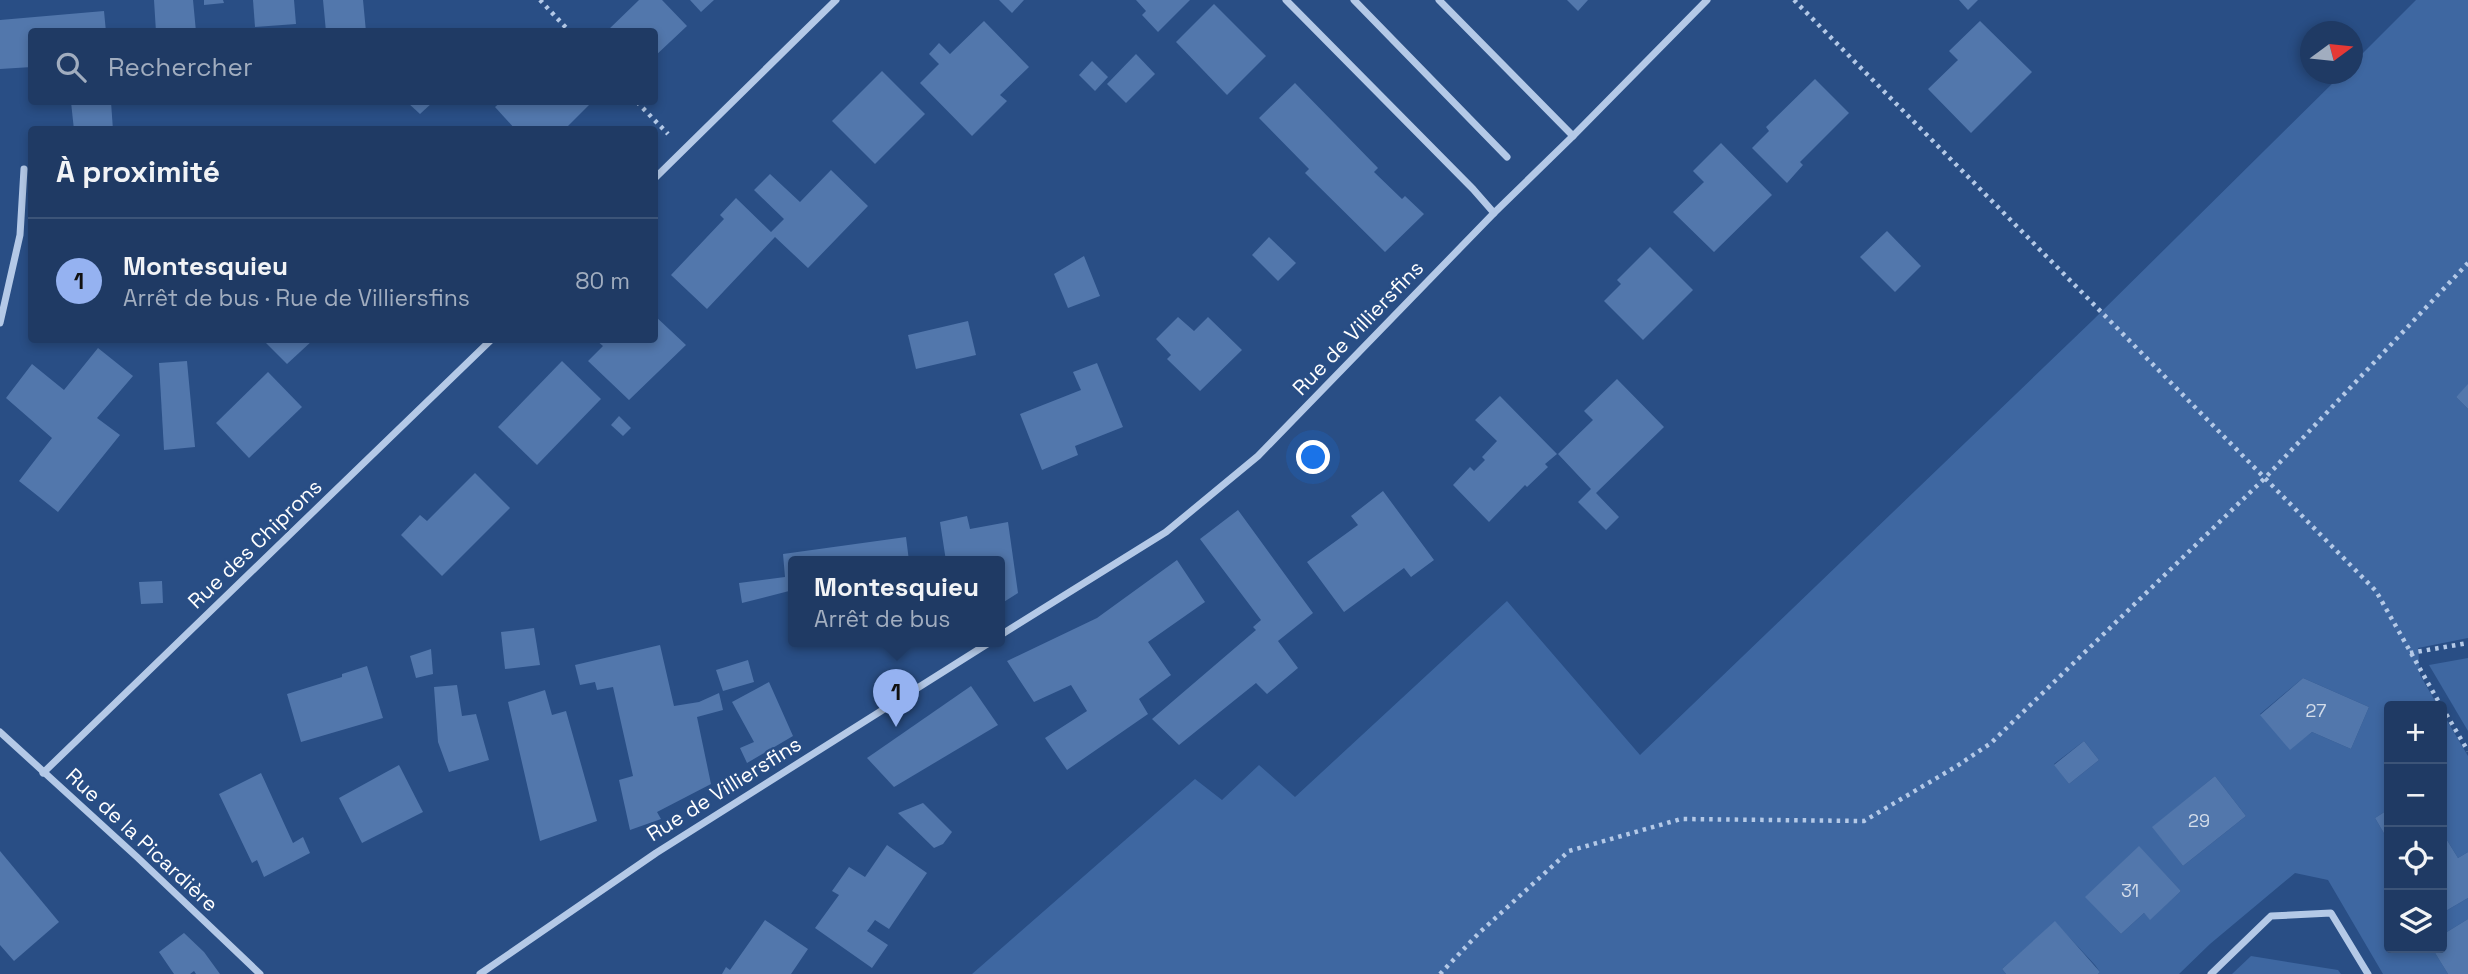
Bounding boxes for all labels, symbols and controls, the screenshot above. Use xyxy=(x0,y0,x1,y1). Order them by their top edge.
north arrow xyxy=(2300,21,2363,84)
search box xyxy=(28,28,658,105)
icon: search xyxy=(52,48,90,86)
text: Rechercher xyxy=(108,50,253,84)
text: À proximité xyxy=(56,152,220,191)
text: Montesquieu xyxy=(123,249,288,283)
street label: Rue de Villiersfins xyxy=(1286,254,1429,401)
text: 1 xyxy=(74,266,84,296)
text: 80 m xyxy=(575,266,630,296)
text: Arrêt de bus · Rue de Villiersfins xyxy=(123,283,470,313)
your location xyxy=(1296,440,1330,474)
street label: Rue des Chiprons xyxy=(182,473,327,614)
popup xyxy=(788,556,1005,647)
text: Montesquieu xyxy=(814,570,979,604)
text: Arrêt de bus xyxy=(814,604,950,634)
pin: 1 xyxy=(873,669,919,727)
house number: 27 xyxy=(2306,699,2326,722)
map controls xyxy=(2384,701,2447,953)
button: + xyxy=(2384,701,2447,764)
street label: Rue de Villiersfins xyxy=(641,730,806,847)
street label: Rue de la Picardière xyxy=(60,762,224,917)
button: − xyxy=(2384,764,2447,827)
house number: 29 xyxy=(2188,809,2210,832)
button: locate xyxy=(2384,827,2447,890)
house number: 31 xyxy=(2121,879,2139,902)
button: layers xyxy=(2384,890,2447,953)

